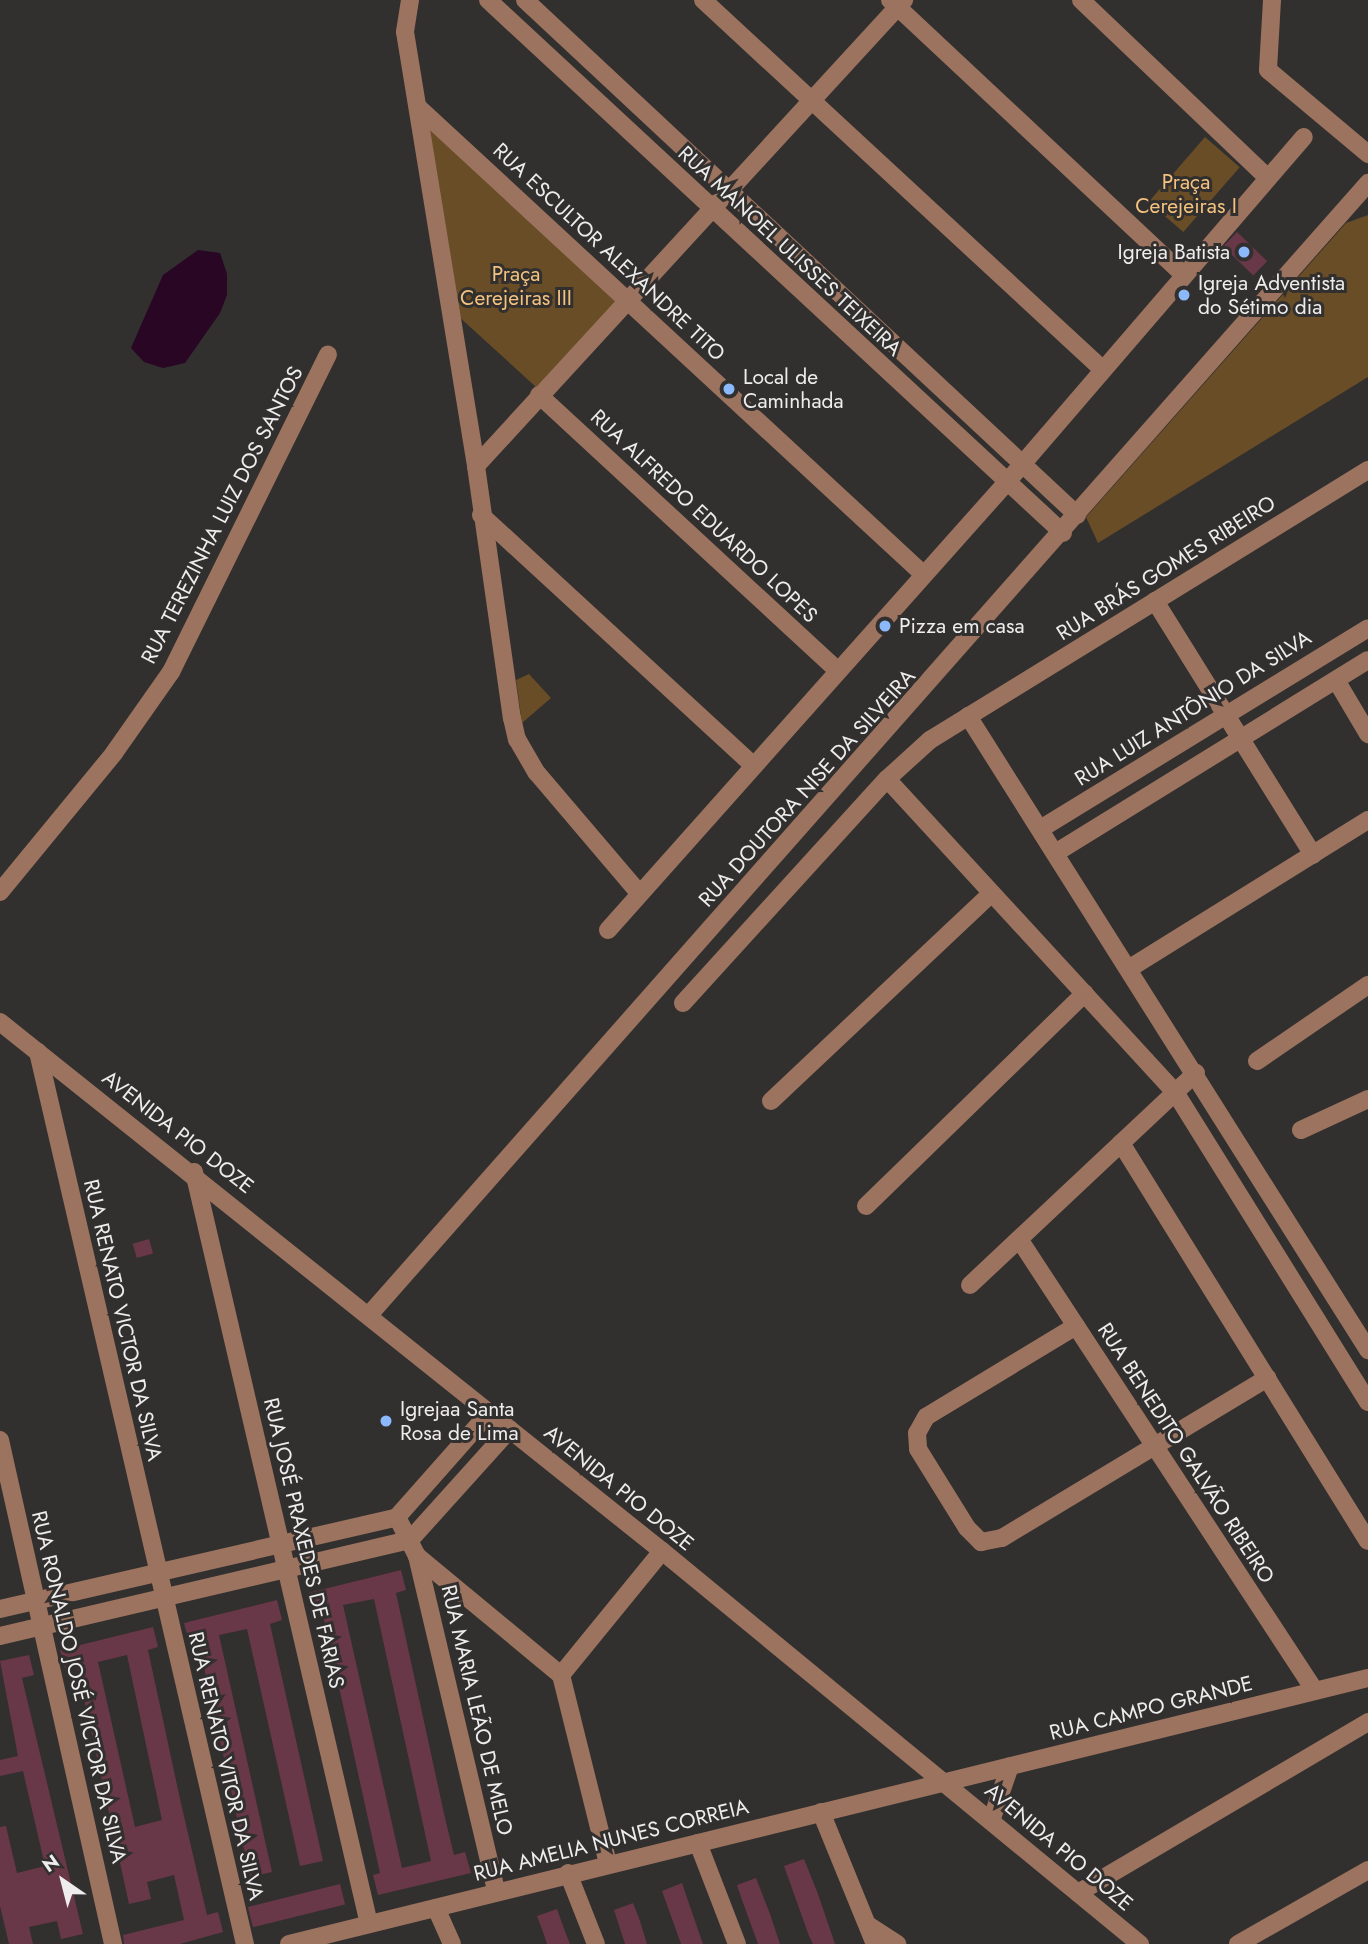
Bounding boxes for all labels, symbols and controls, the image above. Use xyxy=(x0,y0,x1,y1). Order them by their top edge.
street label: RUA ESCULTOR ALEXANDRE TITO xyxy=(488,138,730,366)
street label: RUA MANOEL ULISSES TEIXEIRA xyxy=(673,141,907,361)
park label: Praça Cerejeiras I xyxy=(1135,169,1237,219)
place label: Igreja Batista xyxy=(1118,239,1230,265)
marker: Igreja Batista xyxy=(1236,244,1252,260)
park label: Praça Cerejeiras III xyxy=(460,261,572,311)
place label: Igreja Adventista do Sétimo dia xyxy=(1198,270,1345,320)
marker: Igreja Adventista do Sétimo dia xyxy=(1176,287,1192,303)
street label: RUA TEREZINHA LUIZ DOS SANTOS xyxy=(136,362,308,668)
place label: Local de Caminhada xyxy=(743,364,844,414)
marker: Local de Caminhada xyxy=(721,381,737,397)
street label: RUA ALFREDO EDUARDO LOPES xyxy=(585,404,823,628)
street label: RUA BRÁS GOMES RIBEIRO xyxy=(1052,490,1280,646)
place label: Pizza em casa xyxy=(899,613,1025,639)
marker: Pizza em casa xyxy=(877,618,893,634)
street label: RUA LUIZ ANTÔNIO DA SILVA xyxy=(1070,625,1316,791)
street label: RUA DOUTORA NISE DA SILVEIRA xyxy=(694,664,920,912)
street label: AVENIDA PIO DOZE xyxy=(97,1065,259,1199)
street label: RUA RENATO VICTOR DA SILVA xyxy=(78,1177,168,1463)
street label: RUA BENEDITO GALVÃO RIBEIRO xyxy=(1092,1318,1280,1588)
street label: RUA JOSÉ PRAXEDES DE FARIAS xyxy=(258,1395,350,1691)
place label: Igrejaa Santa Rosa de Lima xyxy=(400,1396,519,1446)
marker: Igrejaa Santa Rosa de Lima xyxy=(378,1413,394,1429)
street label: AVENIDA PIO DOZE xyxy=(539,1420,699,1556)
street label: RUA RONALDO JOSÉ VICTOR DA SILVA xyxy=(26,1508,132,1866)
street label: RUA MARIA LEÃO DE MELO xyxy=(436,1582,518,1838)
street label: RUA RENATO VITOR DA SILVA xyxy=(183,1629,269,1903)
street label: RUA CAMPO GRANDE xyxy=(1047,1671,1255,1745)
street label: AVENIDA PIO DOZE xyxy=(980,1778,1138,1916)
street label: RUA AMELIA NUNES CORREIA xyxy=(471,1794,751,1886)
north arrow xyxy=(28,1846,98,1916)

